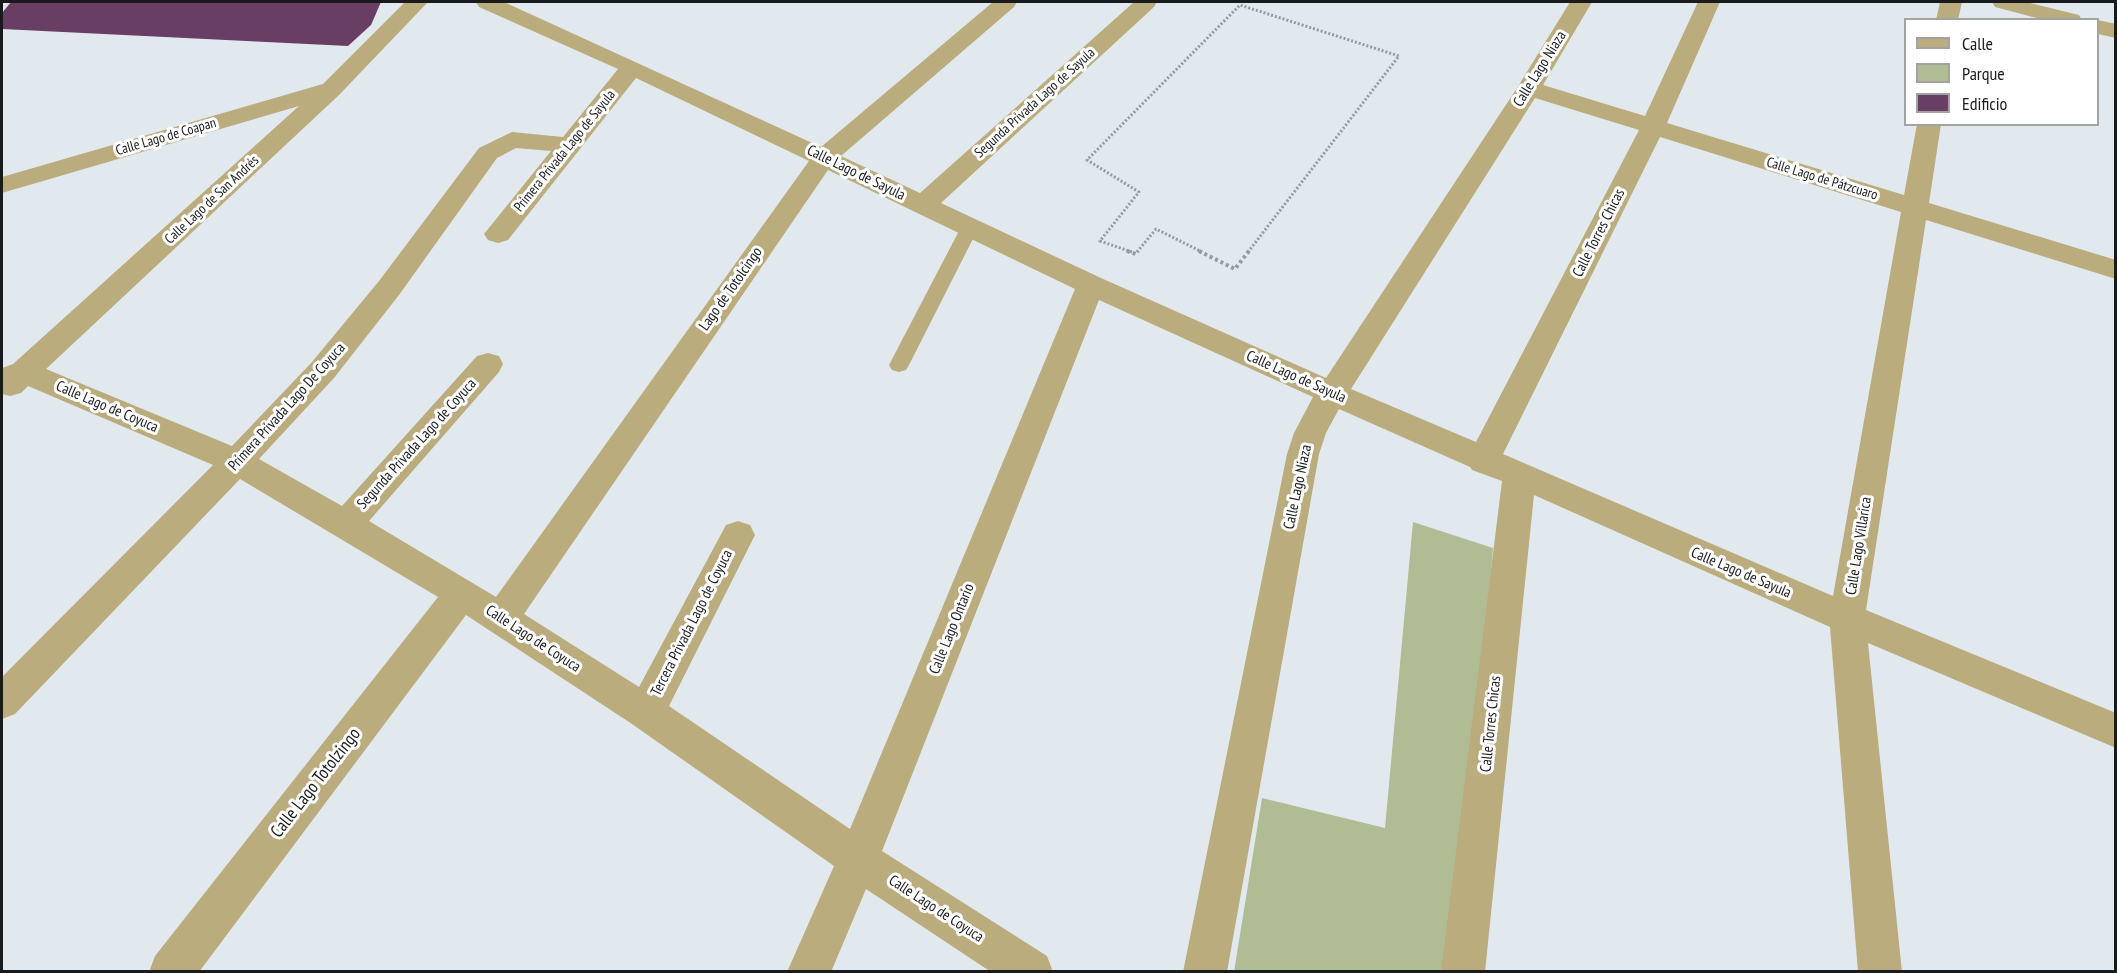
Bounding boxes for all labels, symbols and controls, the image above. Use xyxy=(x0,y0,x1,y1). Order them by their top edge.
legend xyxy=(1904,18,2099,126)
street label: Calle Lago Niaza xyxy=(1510,28,1570,110)
text: Calle xyxy=(1962,32,1993,55)
street label: Segunda Privada Lago de Sayula xyxy=(971,45,1099,161)
text: Parque xyxy=(1962,62,2005,85)
street label: Primera Privada Lago de Sayula xyxy=(511,87,619,215)
text: Edificio xyxy=(1962,92,2007,115)
street label: Calle Lago de Coapan xyxy=(114,115,218,159)
street label: Calle Lago de Sayula xyxy=(804,141,908,205)
street label: Calle Lago de San Andrés xyxy=(162,152,262,248)
street label: Calle Lago de Pátzcuaro xyxy=(1764,154,1880,204)
street label: Calle Torres Chicas xyxy=(1569,186,1629,280)
street label: Lago de Totolcingo xyxy=(696,244,766,334)
street label: Primera Privada Lago De Coyuca xyxy=(225,339,349,475)
street label: Calle Lago de Sayula xyxy=(1243,347,1349,407)
street label: Segunda Privada Lago de Coyuca xyxy=(354,375,480,513)
street label: Calle Lago de Coyuca xyxy=(53,377,161,437)
street label: Calle Lago Niaza xyxy=(1280,443,1316,531)
street label: Calle Lago Villarica xyxy=(1842,496,1876,596)
street label: Calle Lago de Sayula xyxy=(1688,544,1794,602)
street label: Tercera Privada Lago de Coyuca xyxy=(647,547,737,699)
street label: Calle Lago Ontario xyxy=(926,581,978,677)
street label: Calle Lago de Coyuca xyxy=(482,602,584,676)
street label: Calle Torres Chicas xyxy=(1477,675,1505,773)
street label: Calle Lago Totolzingo xyxy=(266,724,366,842)
street label: Calle Lago de Coyuca xyxy=(885,872,987,946)

